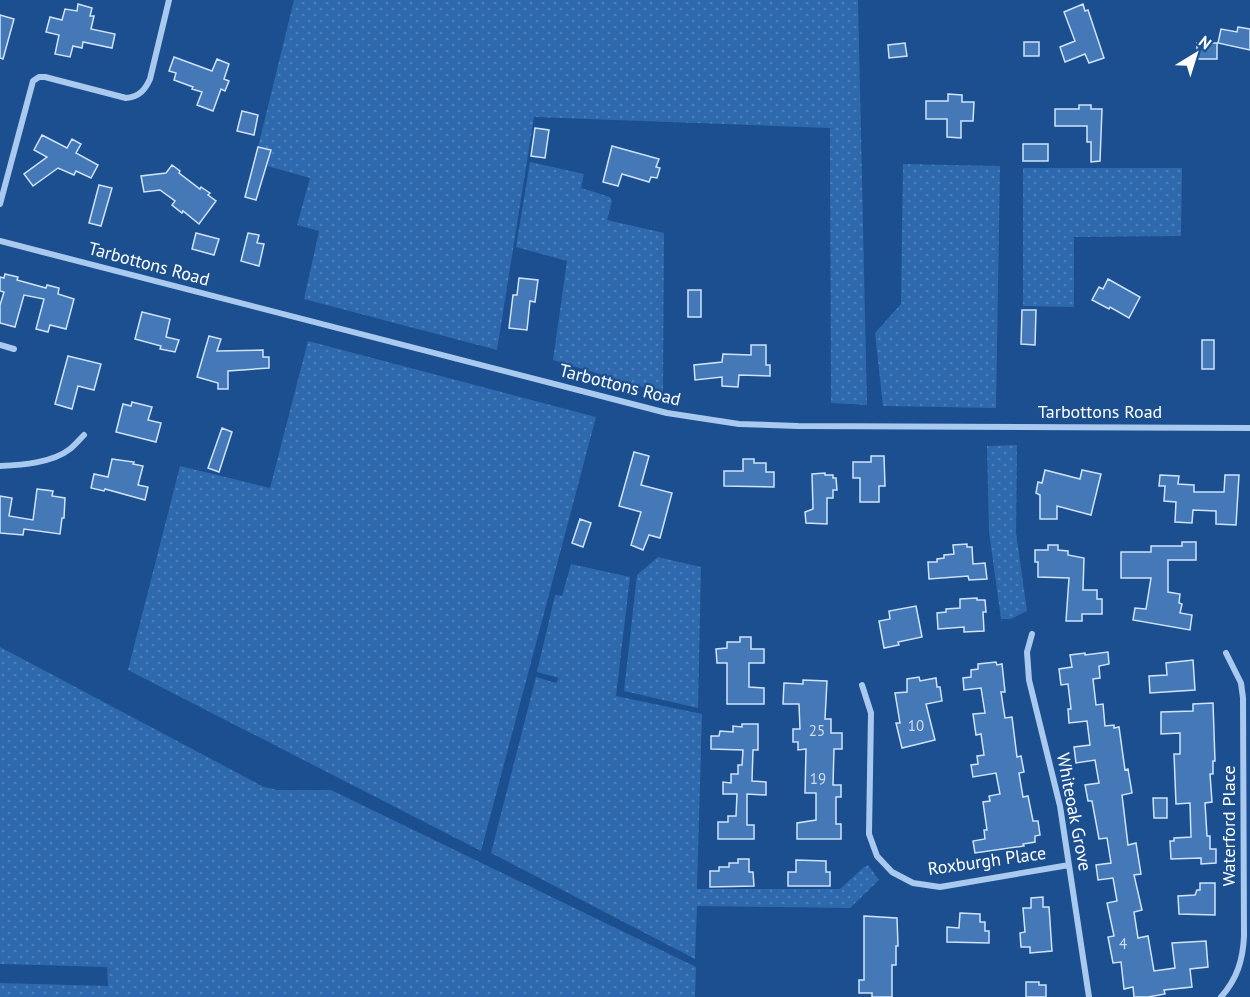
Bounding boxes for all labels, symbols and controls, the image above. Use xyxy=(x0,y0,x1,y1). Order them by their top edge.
north arrow xyxy=(1166,24,1226,84)
text: N xyxy=(1195,31,1216,53)
street label: Tarbottons Road xyxy=(86,236,212,291)
street label: Tarbottons Road xyxy=(557,358,683,411)
street label: Tarbottons Road xyxy=(1038,400,1162,423)
house number: 10 xyxy=(908,716,924,735)
house number: 25 xyxy=(809,721,825,740)
street label: Whiteoak Grove xyxy=(1052,751,1097,873)
street label: Waterford Place xyxy=(1217,765,1240,887)
house number: 19 xyxy=(810,769,826,788)
street label: Roxburgh Place xyxy=(926,841,1048,880)
house number: 4 xyxy=(1119,934,1127,953)

